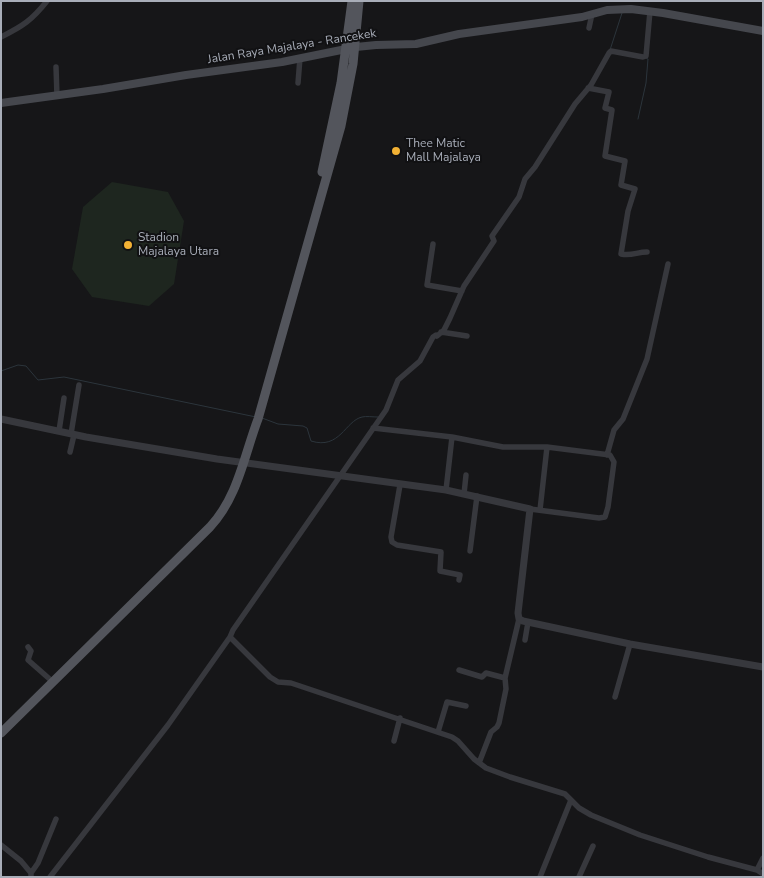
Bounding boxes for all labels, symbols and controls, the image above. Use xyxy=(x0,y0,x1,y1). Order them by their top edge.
street label: Jalan Raya Majalaya - Rancekek xyxy=(207,27,377,67)
place label: Thee Matic Mall Majalaya xyxy=(406,137,481,165)
marker: Thee Matic Mall Majalaya xyxy=(390,145,402,157)
place label: Stadion Majalaya Utara xyxy=(138,231,219,259)
marker: Stadion Majalaya Utara xyxy=(122,239,134,251)

